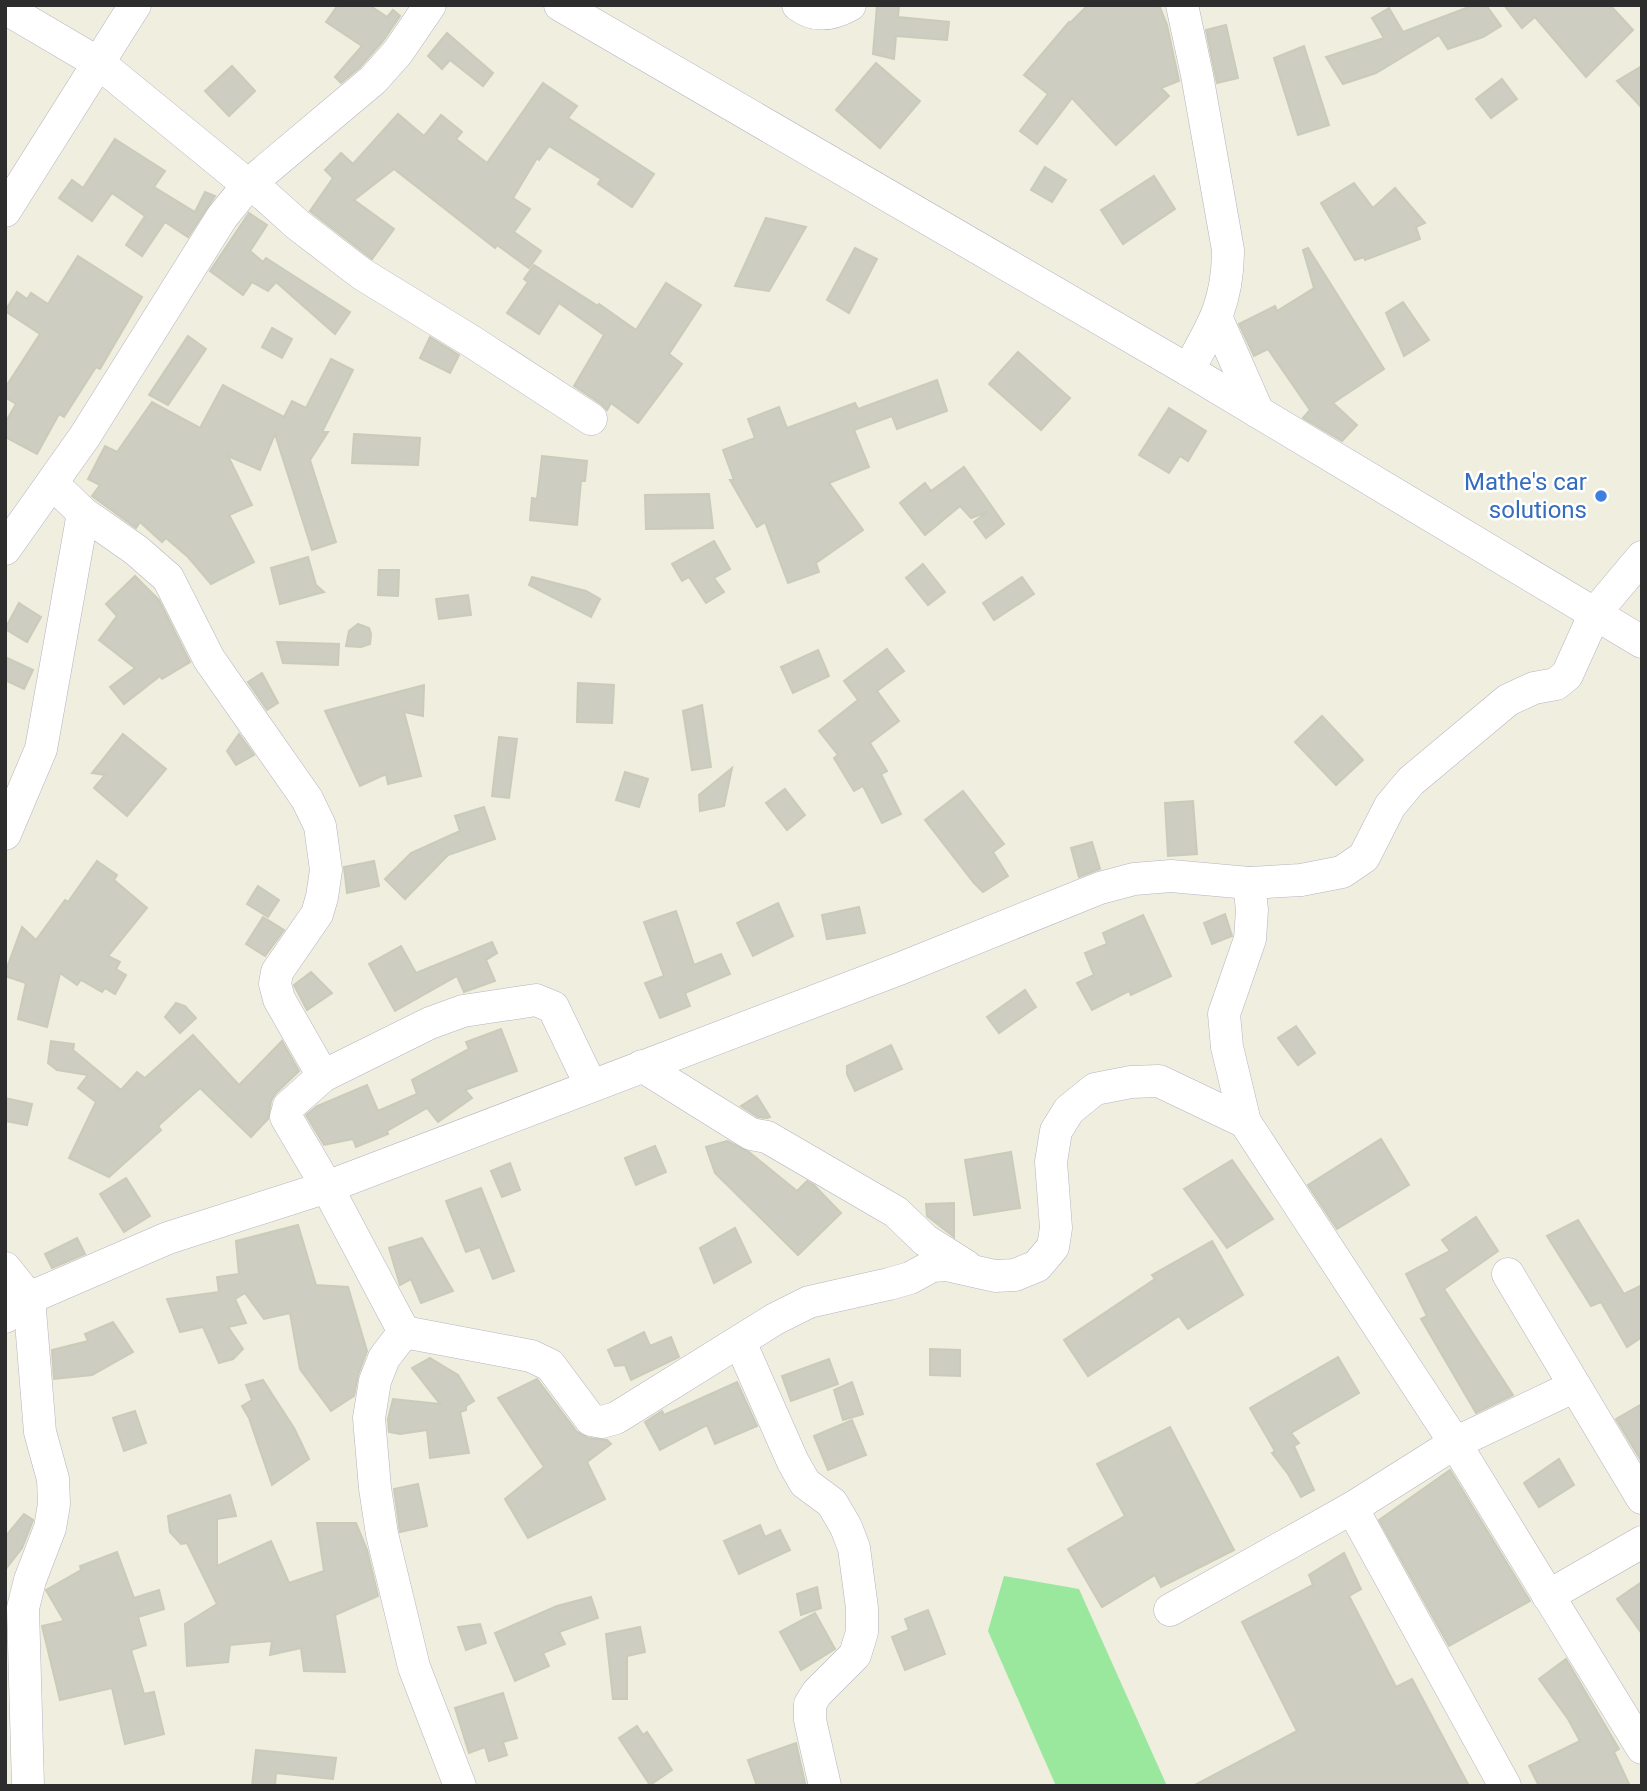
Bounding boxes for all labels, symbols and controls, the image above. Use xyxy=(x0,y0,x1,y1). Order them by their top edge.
place label: Mathe's car solutions xyxy=(1464,468,1587,524)
marker: Mathe's car solutions xyxy=(1593,488,1609,504)

